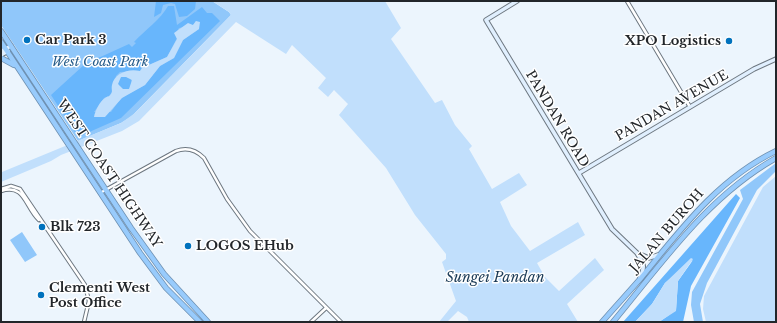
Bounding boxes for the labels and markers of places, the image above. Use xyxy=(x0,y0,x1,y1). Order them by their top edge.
place label: Car Park 3 xyxy=(35,32,107,48)
place label: XPO Logistics xyxy=(625,33,721,49)
marker: Car Park 3 xyxy=(22,35,32,45)
marker: XPO Logistics xyxy=(724,36,734,46)
place label: Blk 723 xyxy=(50,219,100,235)
marker: Blk 723 xyxy=(37,222,47,232)
place label: LOGOS EHub xyxy=(196,238,294,254)
marker: LOGOS EHub xyxy=(183,241,193,251)
place label: Clementi West Post Office xyxy=(49,280,150,311)
marker: Clementi West Post Office xyxy=(36,290,46,300)

